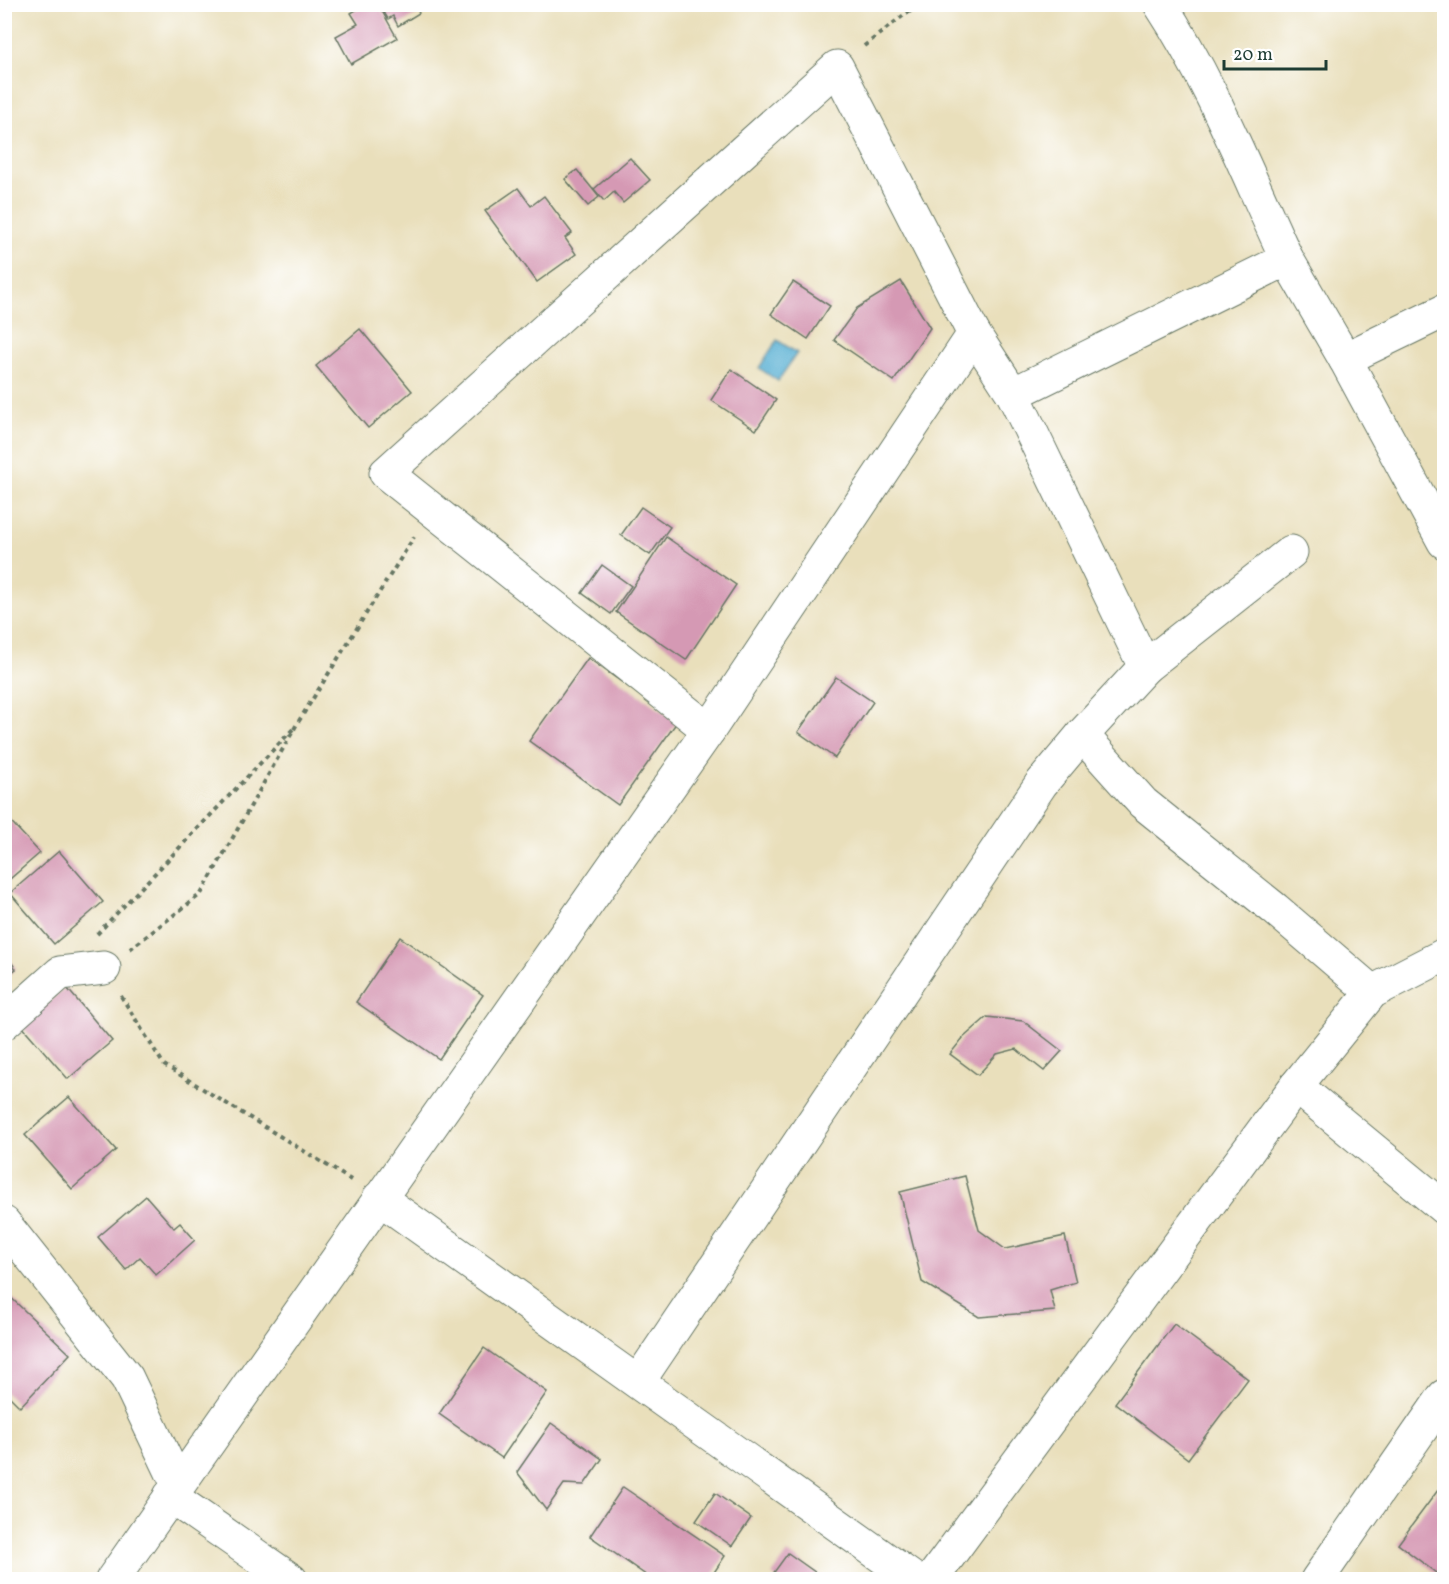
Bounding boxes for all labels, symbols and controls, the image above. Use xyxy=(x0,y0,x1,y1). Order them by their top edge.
scale bar xyxy=(1224,33,1326,71)
text: 20 m xyxy=(1233,43,1273,68)

